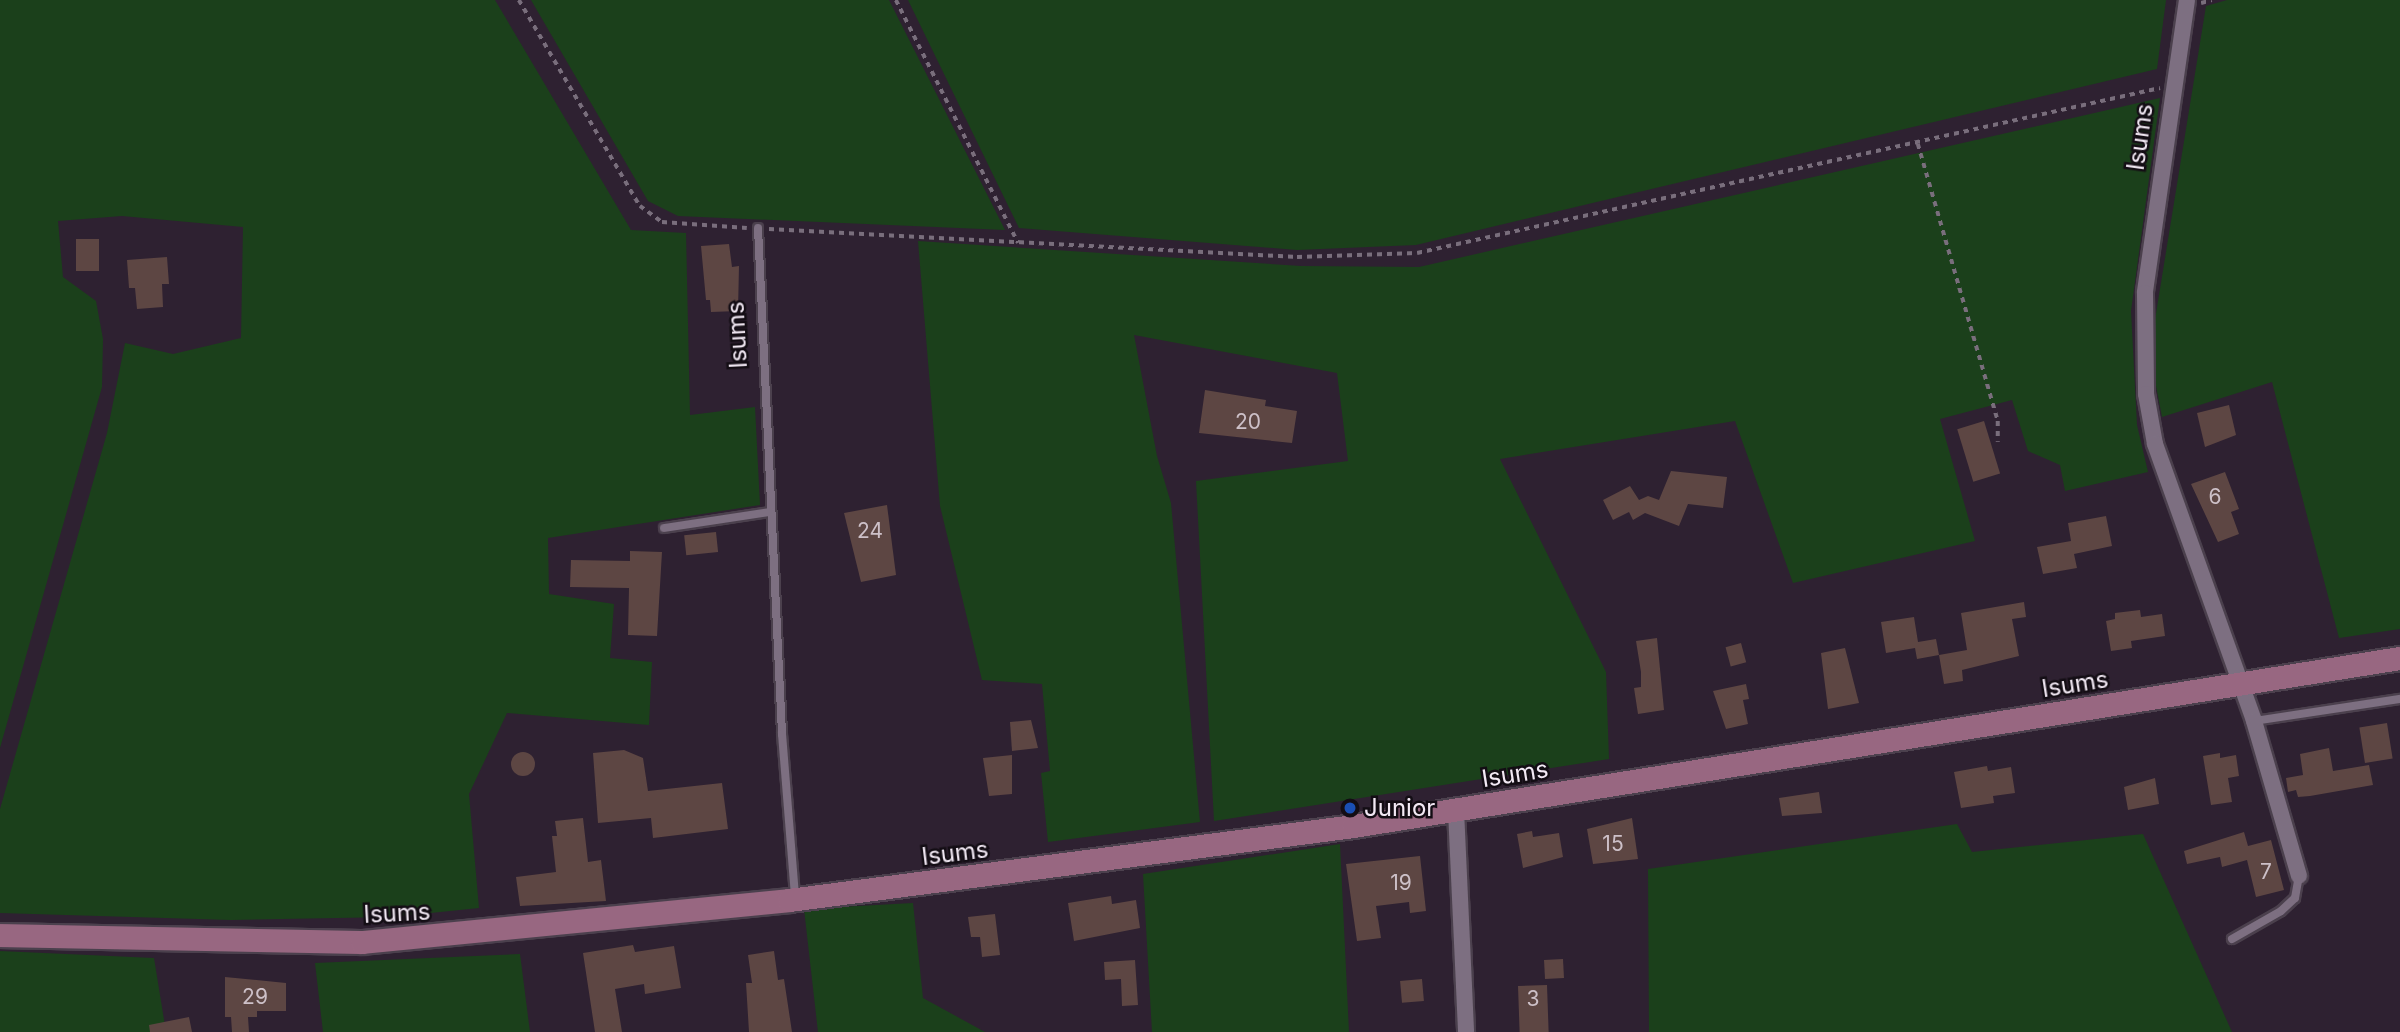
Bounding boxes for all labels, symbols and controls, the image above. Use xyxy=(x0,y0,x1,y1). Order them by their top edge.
street label: Isums xyxy=(2121,102,2159,172)
street label: Isums xyxy=(721,301,753,369)
house number: 20 xyxy=(1235,409,1261,435)
house number: 6 xyxy=(2208,484,2222,510)
house number: 24 xyxy=(857,518,883,544)
street label: Isums xyxy=(2040,665,2110,703)
street label: Isums xyxy=(1480,755,1550,793)
place label: Junior xyxy=(1364,794,1435,822)
marker: Junior xyxy=(1342,800,1358,816)
house number: 15 xyxy=(1602,831,1624,857)
street label: Isums xyxy=(920,835,990,871)
house number: 7 xyxy=(2260,859,2272,885)
house number: 19 xyxy=(1390,870,1412,896)
street label: Isums xyxy=(363,897,431,929)
house number: 29 xyxy=(242,984,268,1010)
house number: 3 xyxy=(1527,986,1539,1012)

